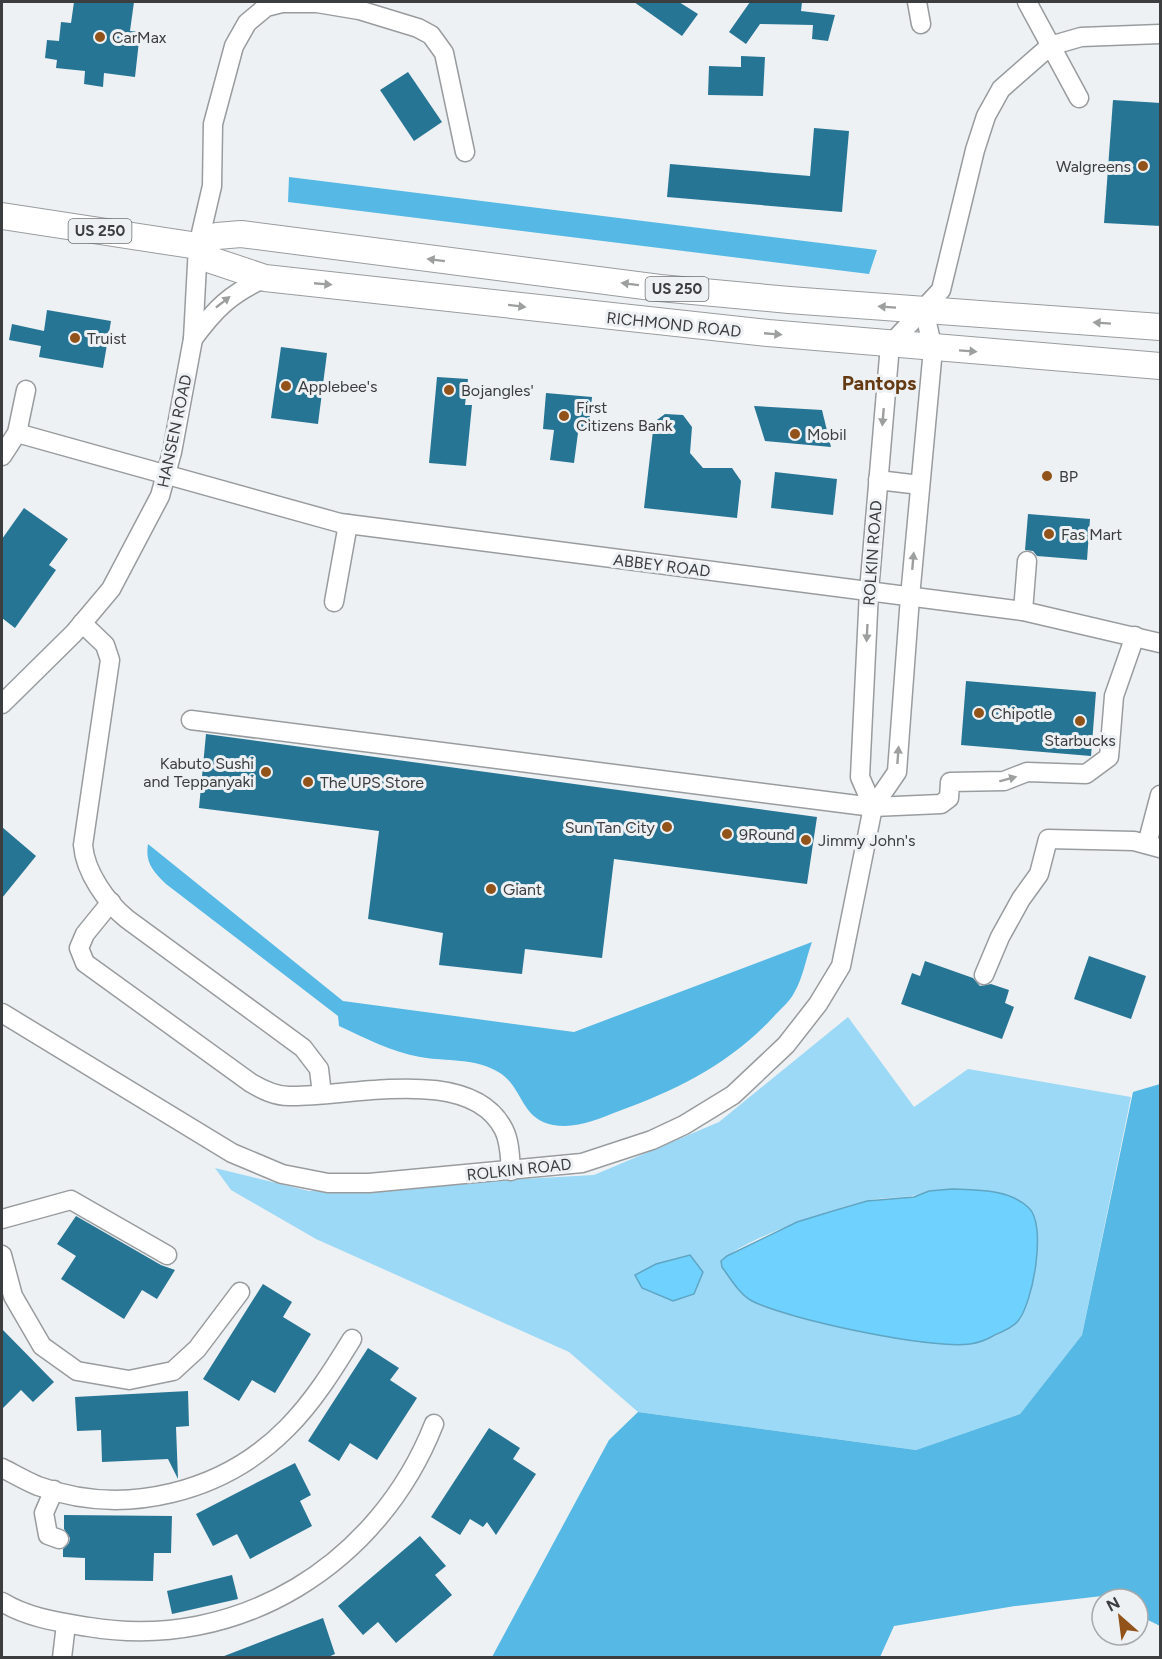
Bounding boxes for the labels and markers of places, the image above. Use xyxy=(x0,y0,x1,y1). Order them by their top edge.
place label: CarMax xyxy=(112,28,167,47)
marker: CarMax xyxy=(93,30,107,44)
place label: Walgreens xyxy=(1056,157,1131,176)
marker: Walgreens xyxy=(1136,159,1150,173)
place label: Truist xyxy=(87,329,127,348)
marker: Truist xyxy=(68,331,82,345)
place label: Applebee's xyxy=(298,377,378,396)
marker: Applebee's xyxy=(279,379,293,393)
place label: Bojangles' xyxy=(461,381,534,400)
marker: Bojangles' xyxy=(442,383,456,397)
place label: First Citizens Bank xyxy=(576,398,673,435)
marker: First Citizens Bank xyxy=(557,409,571,423)
place label: Mobil xyxy=(807,425,846,444)
marker: Mobil xyxy=(788,427,802,441)
place label: BP xyxy=(1059,467,1078,486)
marker: BP xyxy=(1040,469,1054,483)
place label: Fas Mart xyxy=(1061,525,1122,544)
marker: Fas Mart xyxy=(1042,527,1056,541)
place label: Chipotle xyxy=(991,704,1052,723)
marker: Chipotle xyxy=(972,706,986,720)
marker: Starbucks xyxy=(1073,714,1087,728)
place label: Starbucks xyxy=(1044,731,1116,750)
place label: Kabuto Sushi and Teppanyaki xyxy=(143,754,254,791)
marker: Kabuto Sushi and Teppanyaki xyxy=(259,765,273,779)
place label: The UPS Store xyxy=(320,773,424,792)
marker: The UPS Store xyxy=(301,775,315,789)
place label: Sun Tan City xyxy=(565,818,656,837)
marker: Sun Tan City xyxy=(660,820,674,834)
place label: 9Round xyxy=(739,825,795,844)
marker: 9Round xyxy=(720,827,734,841)
place label: Jimmy John's xyxy=(818,831,915,850)
marker: Jimmy John's xyxy=(799,833,813,847)
place label: Giant xyxy=(503,880,542,899)
marker: Giant xyxy=(484,882,498,896)

